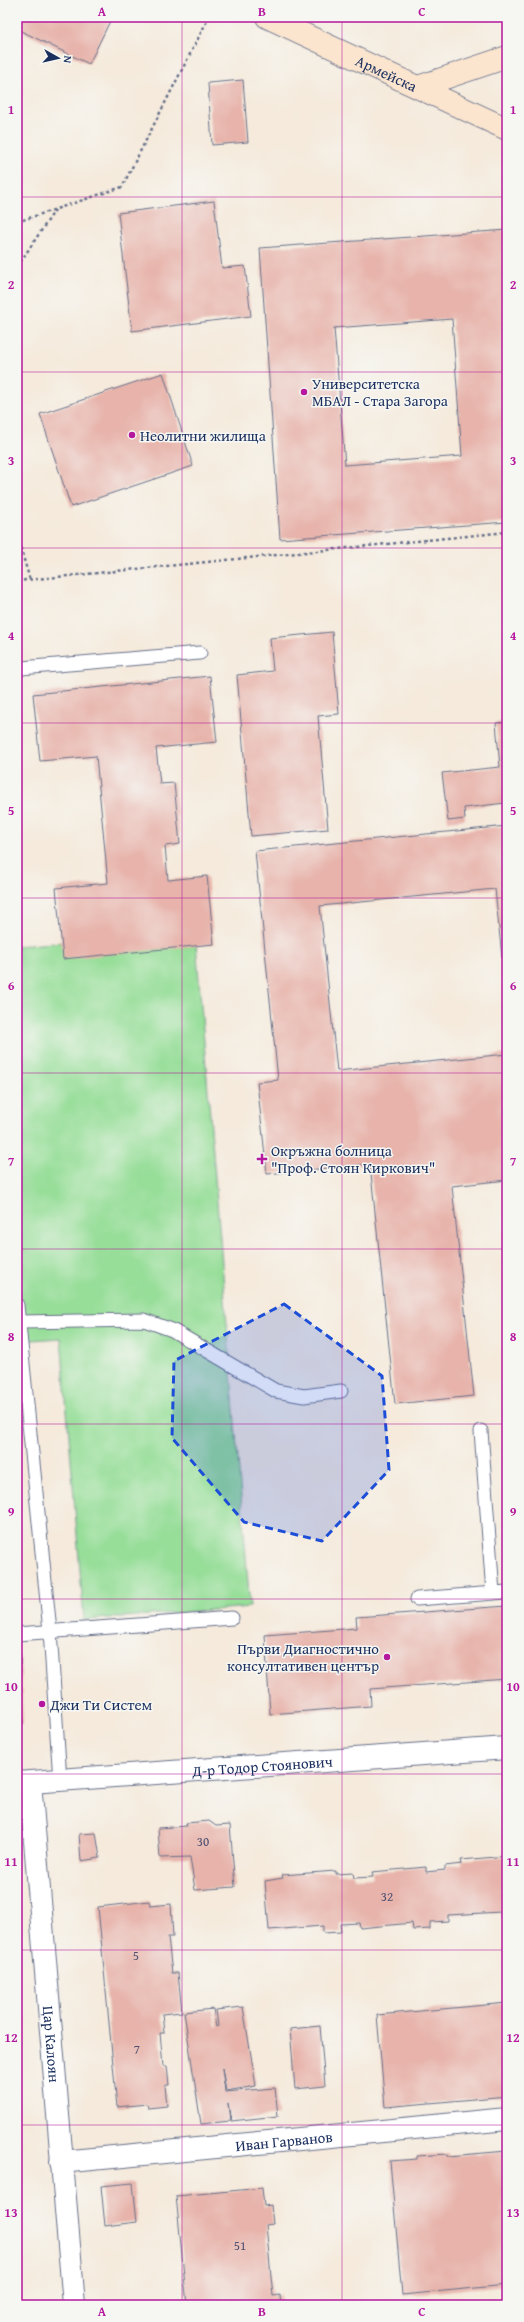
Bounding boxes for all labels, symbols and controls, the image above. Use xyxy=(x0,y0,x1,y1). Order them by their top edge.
text: A xyxy=(98,2,107,21)
text: B xyxy=(258,2,266,21)
text: C xyxy=(418,2,426,21)
north arrow xyxy=(38,38,78,78)
street label: Армейска xyxy=(352,49,422,97)
text: N xyxy=(59,55,76,65)
text: 1 xyxy=(8,100,14,119)
text: 1 xyxy=(510,100,516,119)
text: 2 xyxy=(8,275,15,294)
text: 2 xyxy=(510,275,517,294)
place label: Университетска МБАЛ - Стара Загора xyxy=(312,373,449,411)
marker: Университетска МБАЛ - Стара Загора xyxy=(299,387,309,397)
place label: Неолитни жилища xyxy=(140,425,267,446)
marker: Неолитни жилища xyxy=(127,430,137,440)
text: 3 xyxy=(8,451,14,470)
text: 3 xyxy=(510,451,516,470)
text: 4 xyxy=(8,626,15,645)
text: 4 xyxy=(510,626,517,645)
text: 5 xyxy=(8,801,15,820)
text: 5 xyxy=(510,801,517,820)
text: 6 xyxy=(8,976,15,995)
text: 6 xyxy=(510,976,517,995)
place label: Окръжна болница "Проф. Стоян Киркович" xyxy=(271,1140,435,1178)
text: 7 xyxy=(8,1152,15,1171)
text: 7 xyxy=(510,1152,517,1171)
marker: Окръжна болница "Проф. Стоян Киркович" xyxy=(256,1153,268,1165)
text: 8 xyxy=(8,1327,15,1346)
text: 8 xyxy=(510,1327,517,1346)
text: 9 xyxy=(8,1502,15,1521)
text: 9 xyxy=(510,1502,517,1521)
place label: Първи Диагностично консултативен център xyxy=(227,1638,379,1676)
marker: Първи Диагностично консултативен център xyxy=(382,1652,392,1662)
text: 10 xyxy=(4,1677,18,1696)
text: 10 xyxy=(506,1677,520,1696)
place label: Джи Ти Систем xyxy=(49,1694,152,1715)
marker: Джи Ти Систем xyxy=(37,1699,47,1709)
street label: Д-р Тодор Стоянович xyxy=(190,1750,333,1781)
house number: 30 xyxy=(197,1832,209,1851)
text: 11 xyxy=(4,1852,18,1871)
text: 11 xyxy=(506,1852,520,1871)
house number: 32 xyxy=(381,1887,393,1906)
house number: 5 xyxy=(133,1946,139,1965)
street label: Цар Калоян xyxy=(38,2005,66,2084)
text: 12 xyxy=(4,2028,18,2047)
text: 12 xyxy=(506,2028,520,2047)
house number: 7 xyxy=(134,2040,140,2059)
street label: Иван Гарванов xyxy=(235,2125,333,2156)
text: 13 xyxy=(4,2203,18,2222)
text: 13 xyxy=(506,2203,520,2222)
house number: 51 xyxy=(234,2236,246,2255)
text: A xyxy=(98,2302,107,2321)
text: B xyxy=(258,2302,266,2321)
text: C xyxy=(418,2302,426,2321)

